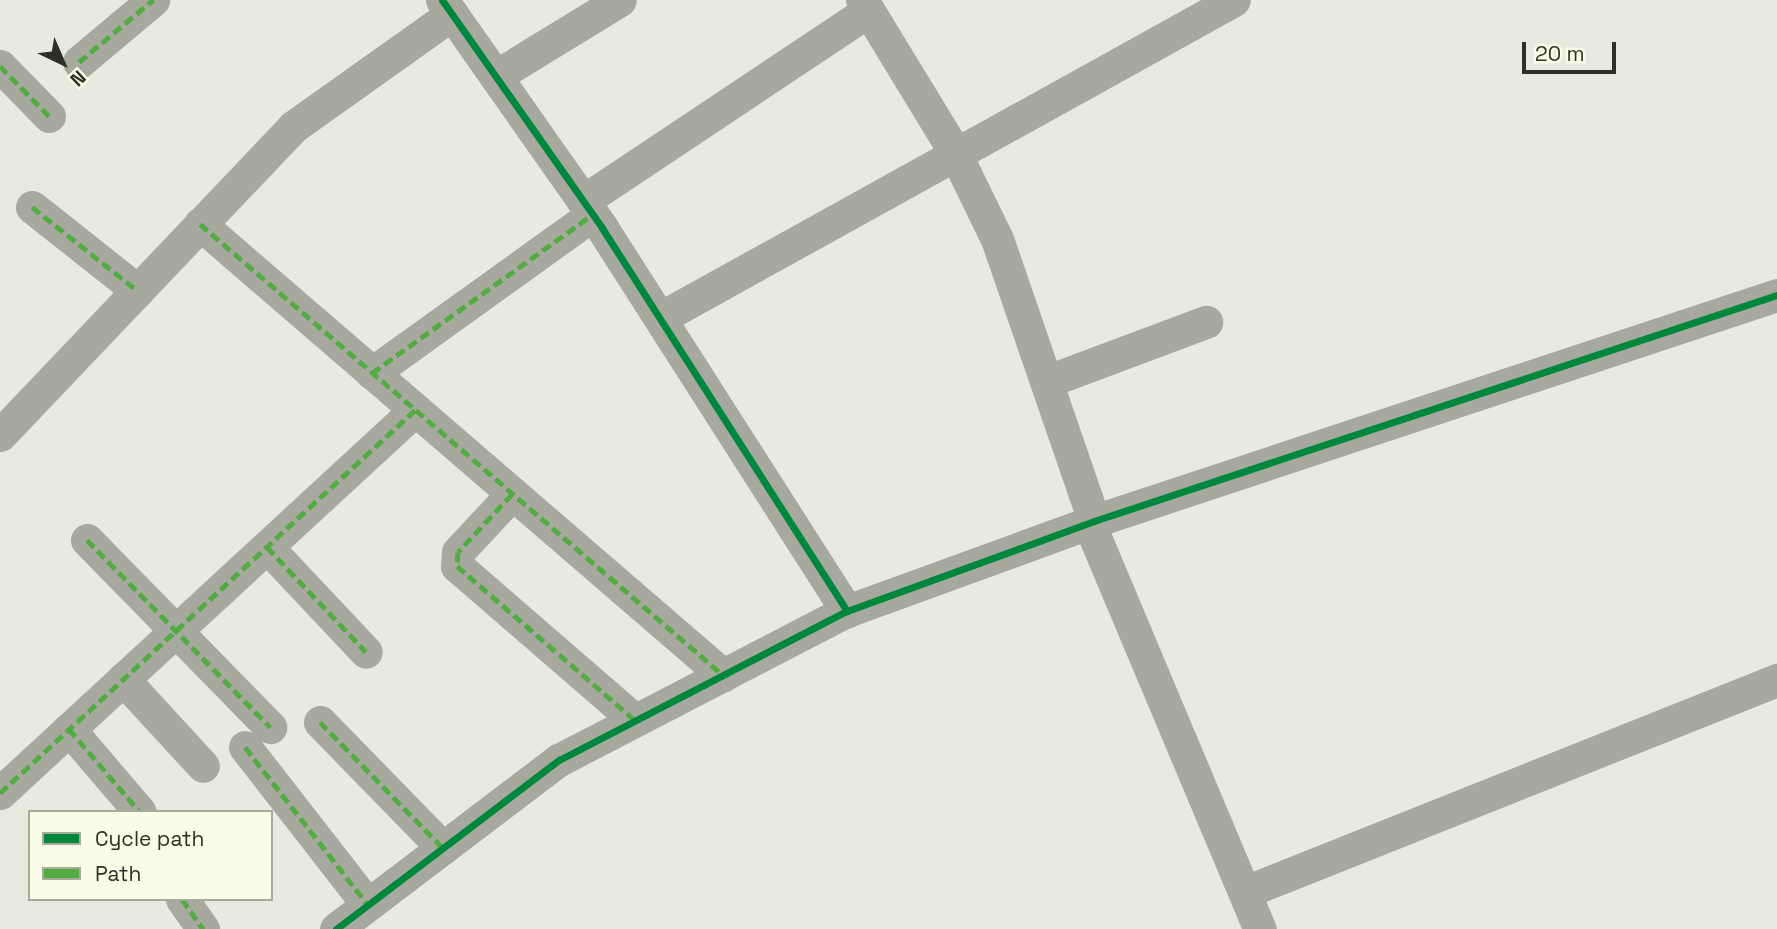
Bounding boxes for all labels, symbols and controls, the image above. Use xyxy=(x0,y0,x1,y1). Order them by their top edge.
north arrow xyxy=(28,28,98,98)
scale bar xyxy=(1525,28,1620,72)
text: 20 m xyxy=(1535,40,1585,67)
text: N xyxy=(65,65,91,92)
legend xyxy=(28,810,273,901)
text: Cycle path xyxy=(95,825,204,852)
text: Path xyxy=(95,860,141,887)

